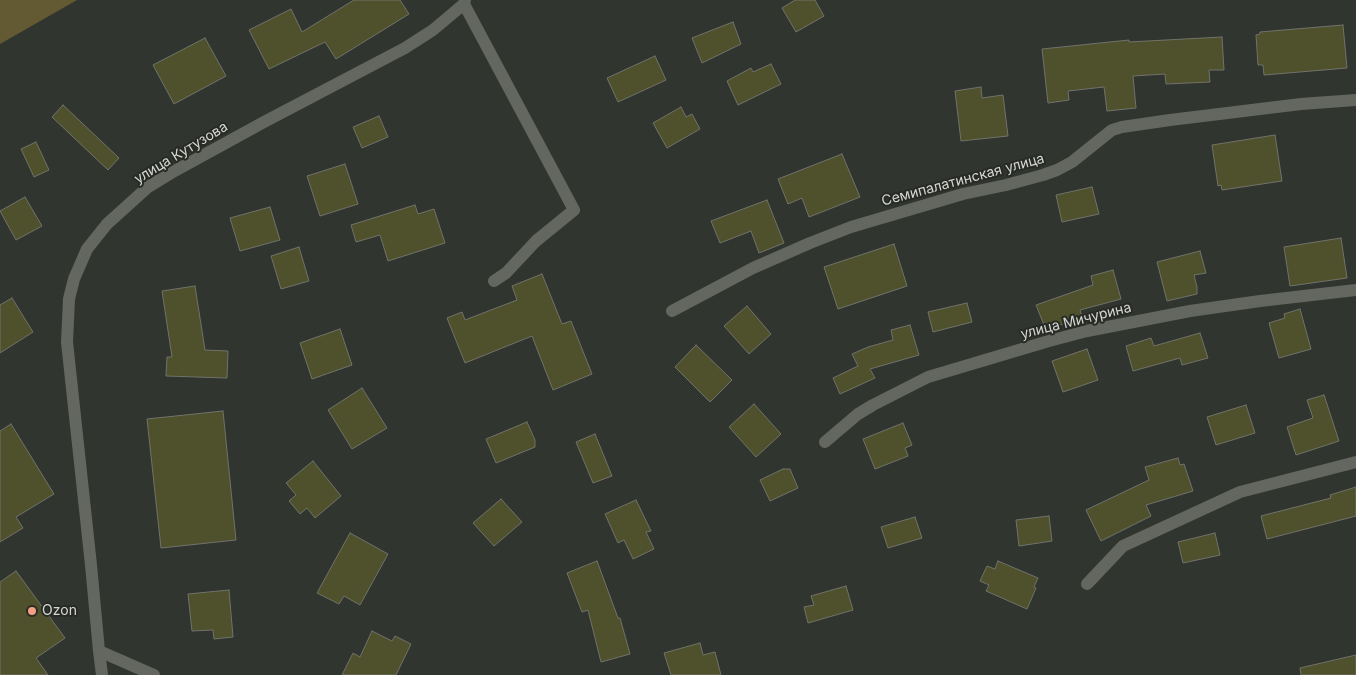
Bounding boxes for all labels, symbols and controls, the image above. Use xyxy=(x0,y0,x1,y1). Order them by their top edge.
street label: улица Кутузова xyxy=(131,118,231,188)
street label: Семипалатинская улица xyxy=(880,150,1046,210)
street label: улица Мичурина xyxy=(1019,299,1133,343)
place label: Ozon xyxy=(42,603,77,619)
marker: Ozon xyxy=(26,605,38,617)

